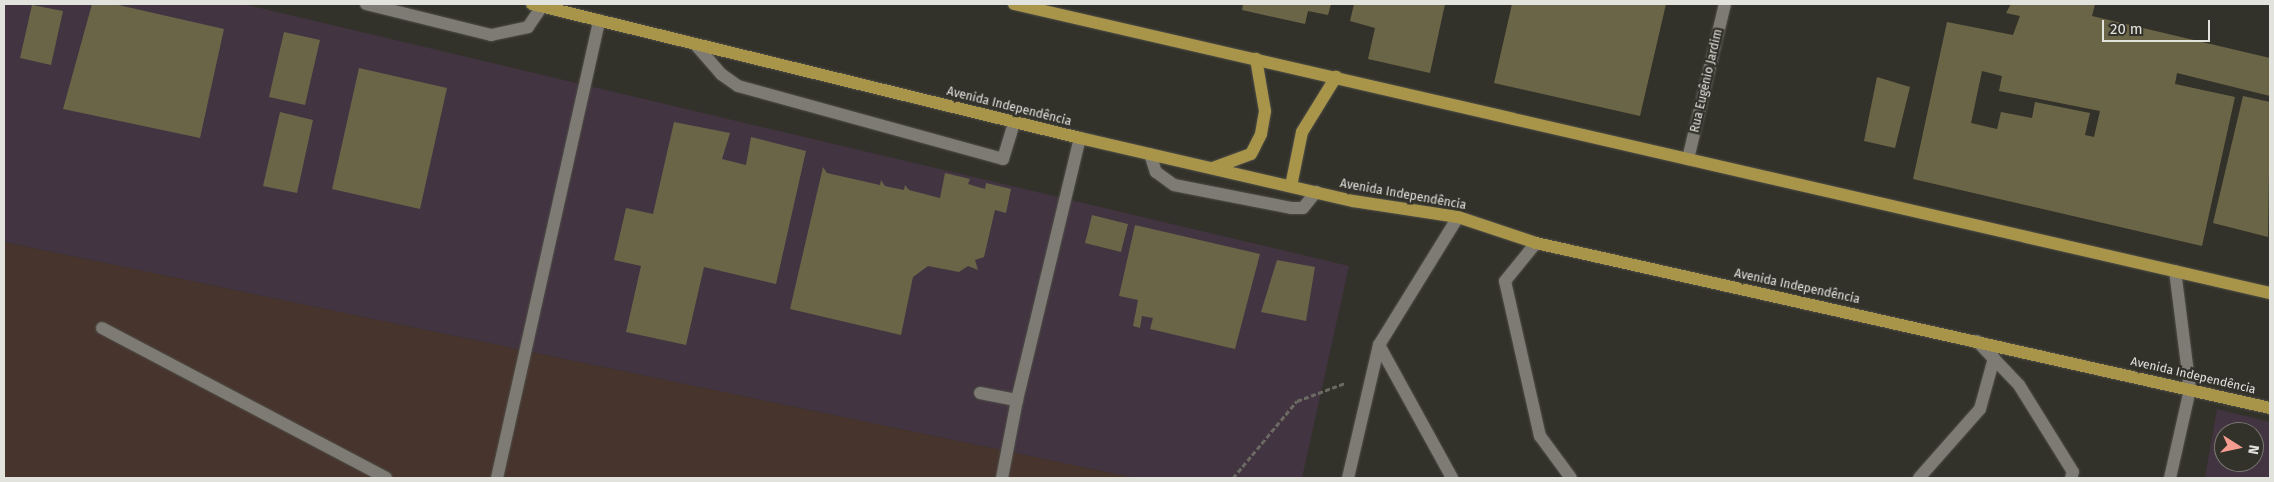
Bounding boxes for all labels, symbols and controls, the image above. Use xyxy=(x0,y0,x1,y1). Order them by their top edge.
scale bar xyxy=(2104,10,2212,42)
text: 20 m xyxy=(2110,20,2143,38)
street label: Rua Eugênio Jardim xyxy=(1688,28,1726,134)
street label: Avenida Independência xyxy=(945,85,1073,129)
street label: Avenida Independência xyxy=(1339,177,1467,213)
street label: Avenida Independência xyxy=(1733,267,1861,307)
street label: Avenida Independência xyxy=(2129,355,2257,397)
north arrow xyxy=(2214,422,2264,472)
text: N xyxy=(2244,443,2262,456)

